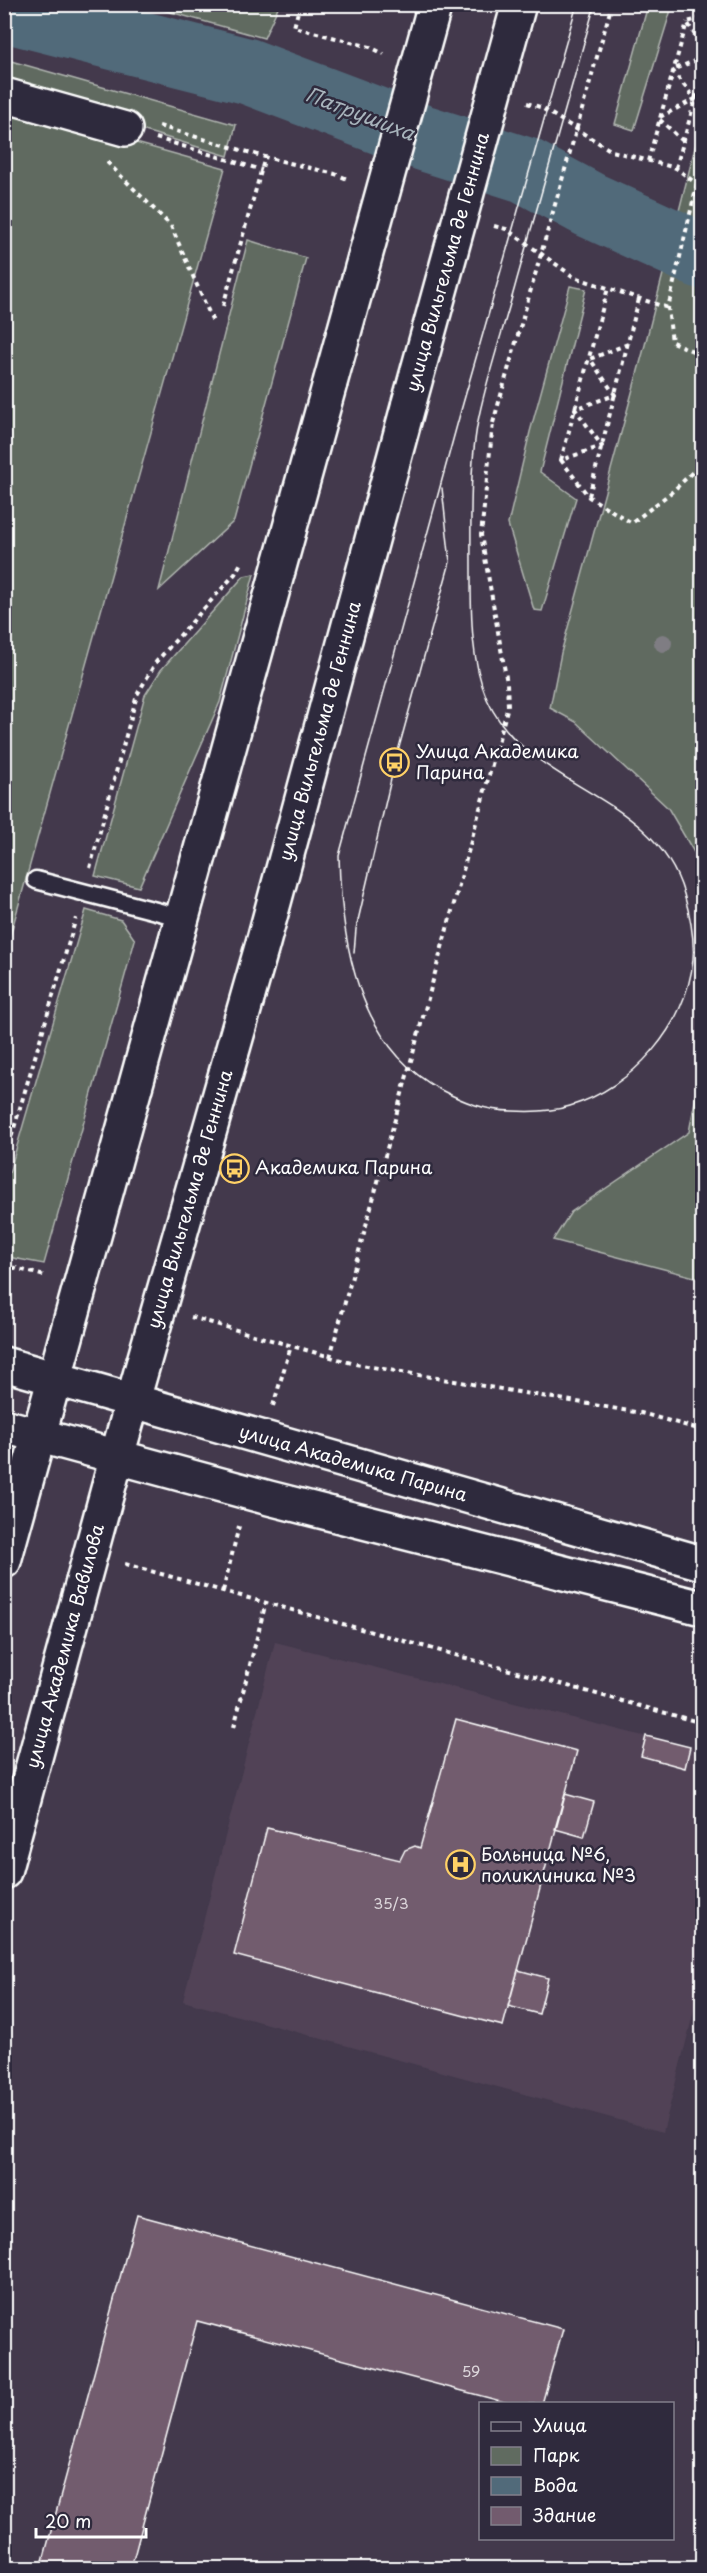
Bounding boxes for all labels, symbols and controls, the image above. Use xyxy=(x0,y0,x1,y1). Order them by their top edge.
water label: Патрушиха xyxy=(301,79,421,148)
street label: улица Вильгельма де Геннина xyxy=(398,128,495,395)
street label: улица Вильгельма де Геннина xyxy=(271,597,367,864)
place label: Улица Академика Парина xyxy=(416,737,579,785)
bus stop icon: Улица Академика Парина xyxy=(379,746,411,778)
street label: улица Вильгельма де Геннина xyxy=(139,1066,238,1331)
bus stop icon: Академика Парина xyxy=(218,1152,250,1184)
place label: Академика Парина xyxy=(255,1153,433,1180)
street label: улица Академика Парина xyxy=(236,1417,471,1508)
street label: улица Академика Вавилова xyxy=(18,1520,110,1771)
place label: Больница №6, поликлиника №3 xyxy=(481,1840,636,1888)
hospital icon: Больница №6, поликлиника №3 xyxy=(444,1849,476,1881)
house number: 35/3 xyxy=(373,1891,409,1914)
house number: 59 xyxy=(462,2359,480,2382)
legend xyxy=(479,2402,674,2540)
text: Улица xyxy=(533,2411,587,2438)
text: Парк xyxy=(533,2441,580,2468)
text: Вода xyxy=(533,2471,578,2498)
scale bar xyxy=(36,2501,146,2539)
text: Здание xyxy=(533,2501,596,2528)
text: 20 m xyxy=(45,2507,91,2534)

